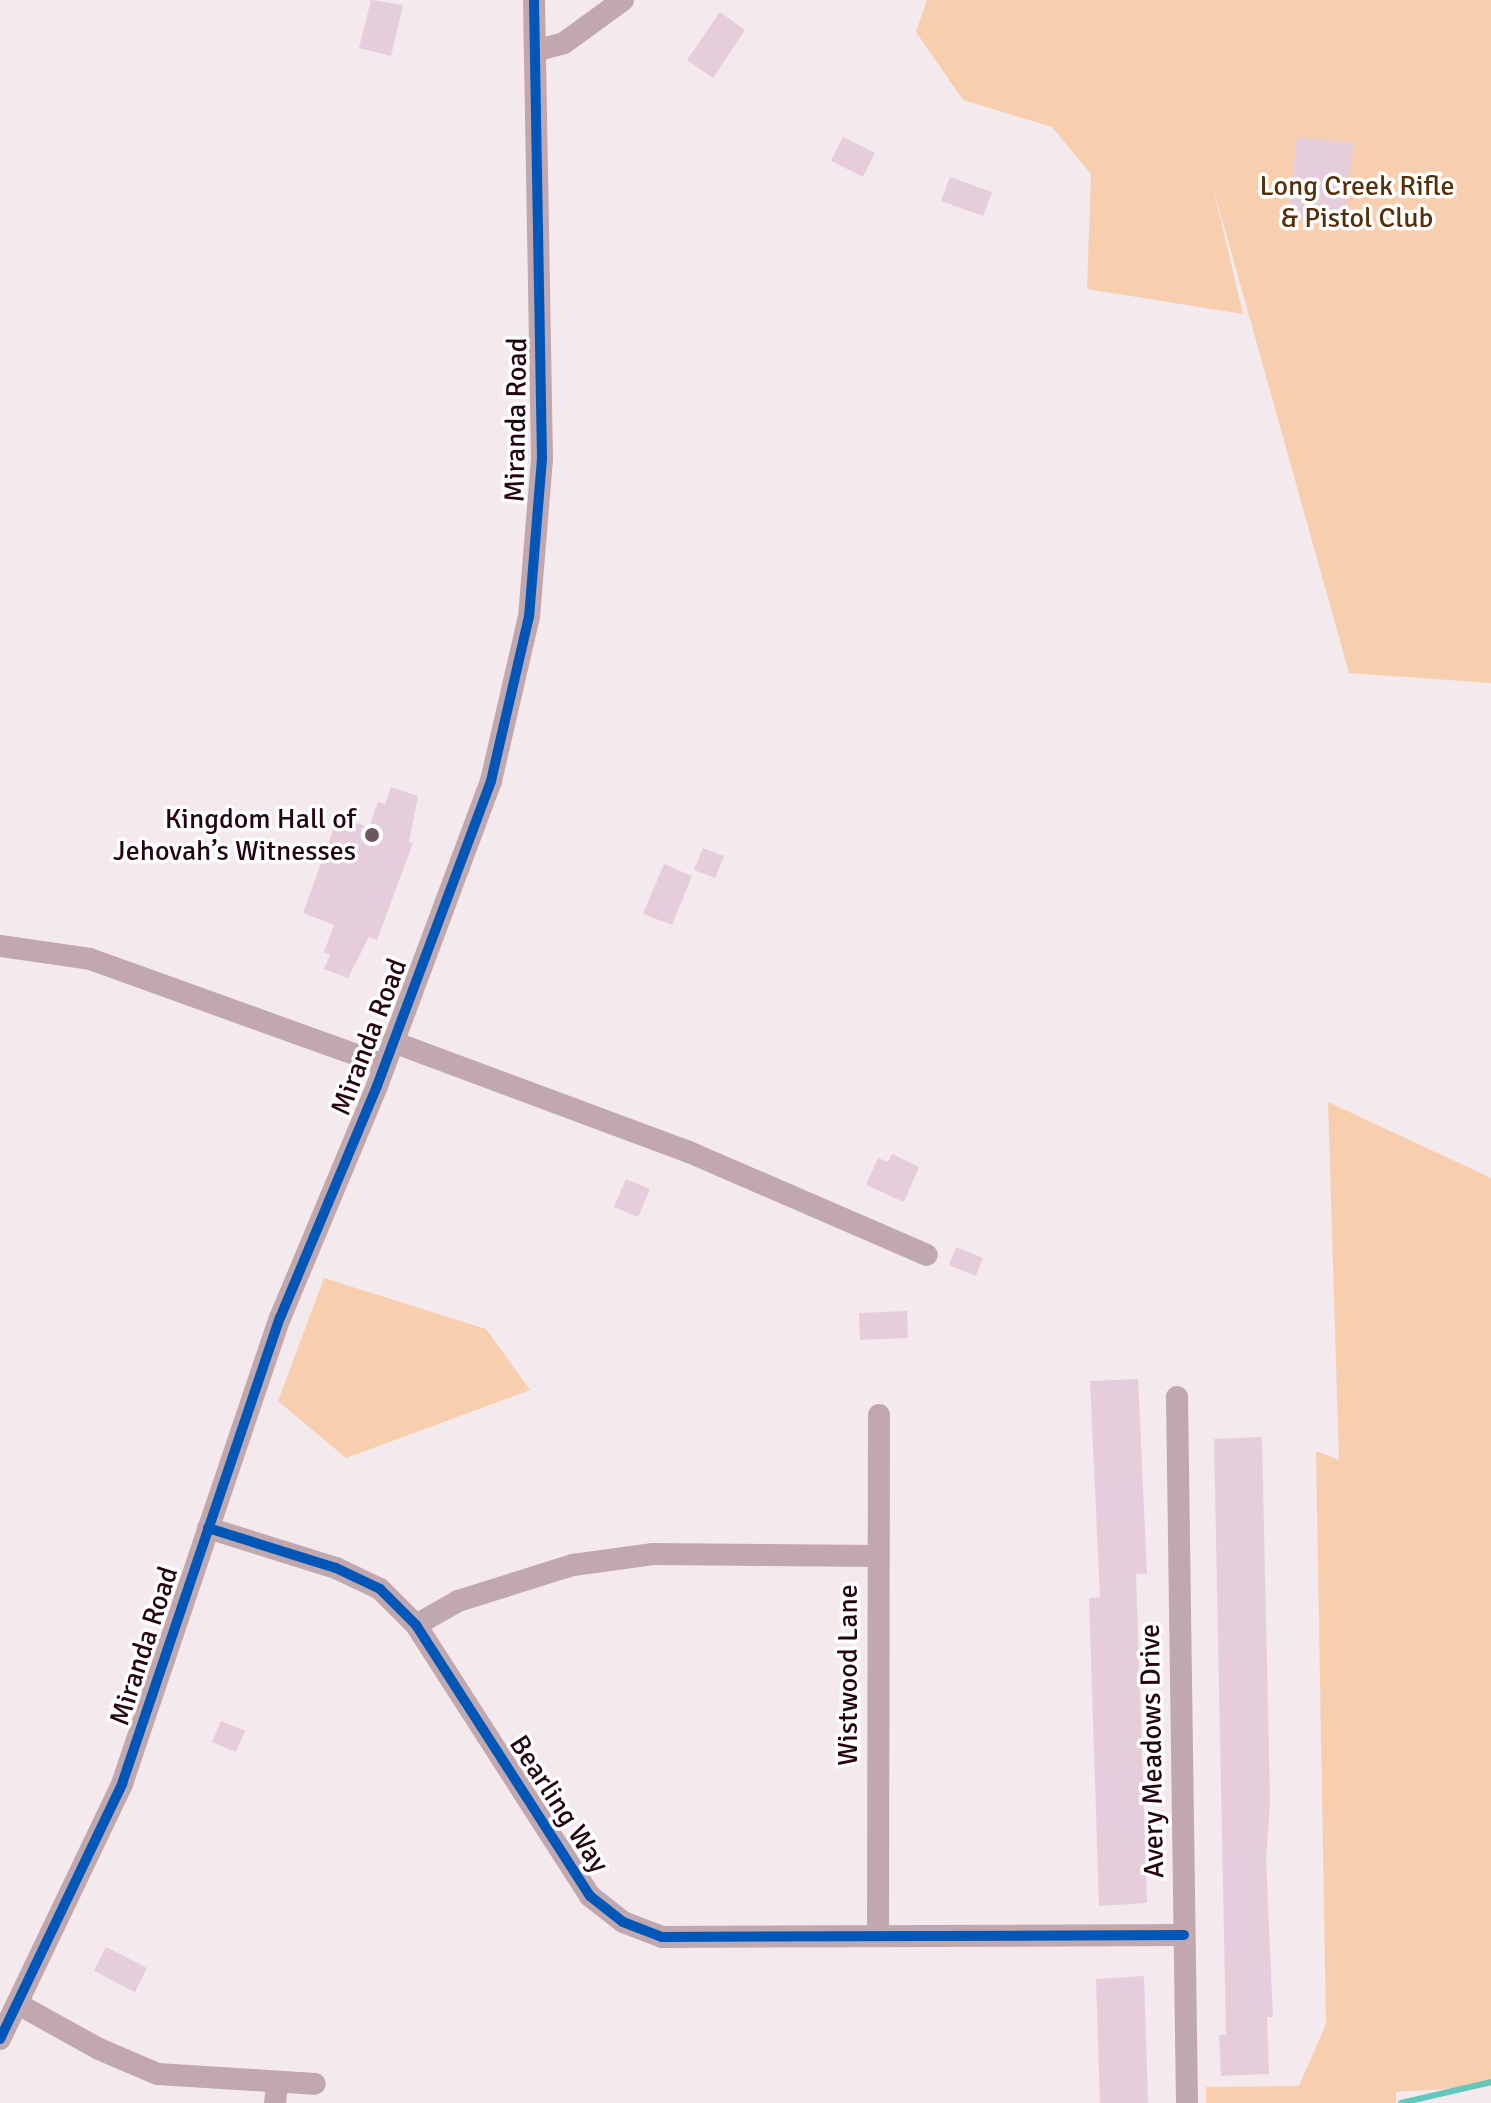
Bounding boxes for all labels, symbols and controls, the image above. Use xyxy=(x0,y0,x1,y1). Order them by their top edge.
park label: Long Creek Rifle & Pistol Club xyxy=(1260,169,1454,235)
street label: Miranda Road xyxy=(498,337,534,503)
place label: Kingdom Hall of Jehovah’s Witnesses xyxy=(113,802,356,868)
marker: Kingdom Hall of Jehovah’s Witnesses xyxy=(363,826,381,844)
street label: Miranda Road xyxy=(324,954,414,1120)
street label: Miranda Road xyxy=(103,1562,185,1730)
street label: Wistwood Lane xyxy=(831,1584,865,1766)
street label: Avery Meadows Drive xyxy=(1133,1624,1171,1878)
street label: Bearling Way xyxy=(502,1729,616,1879)

